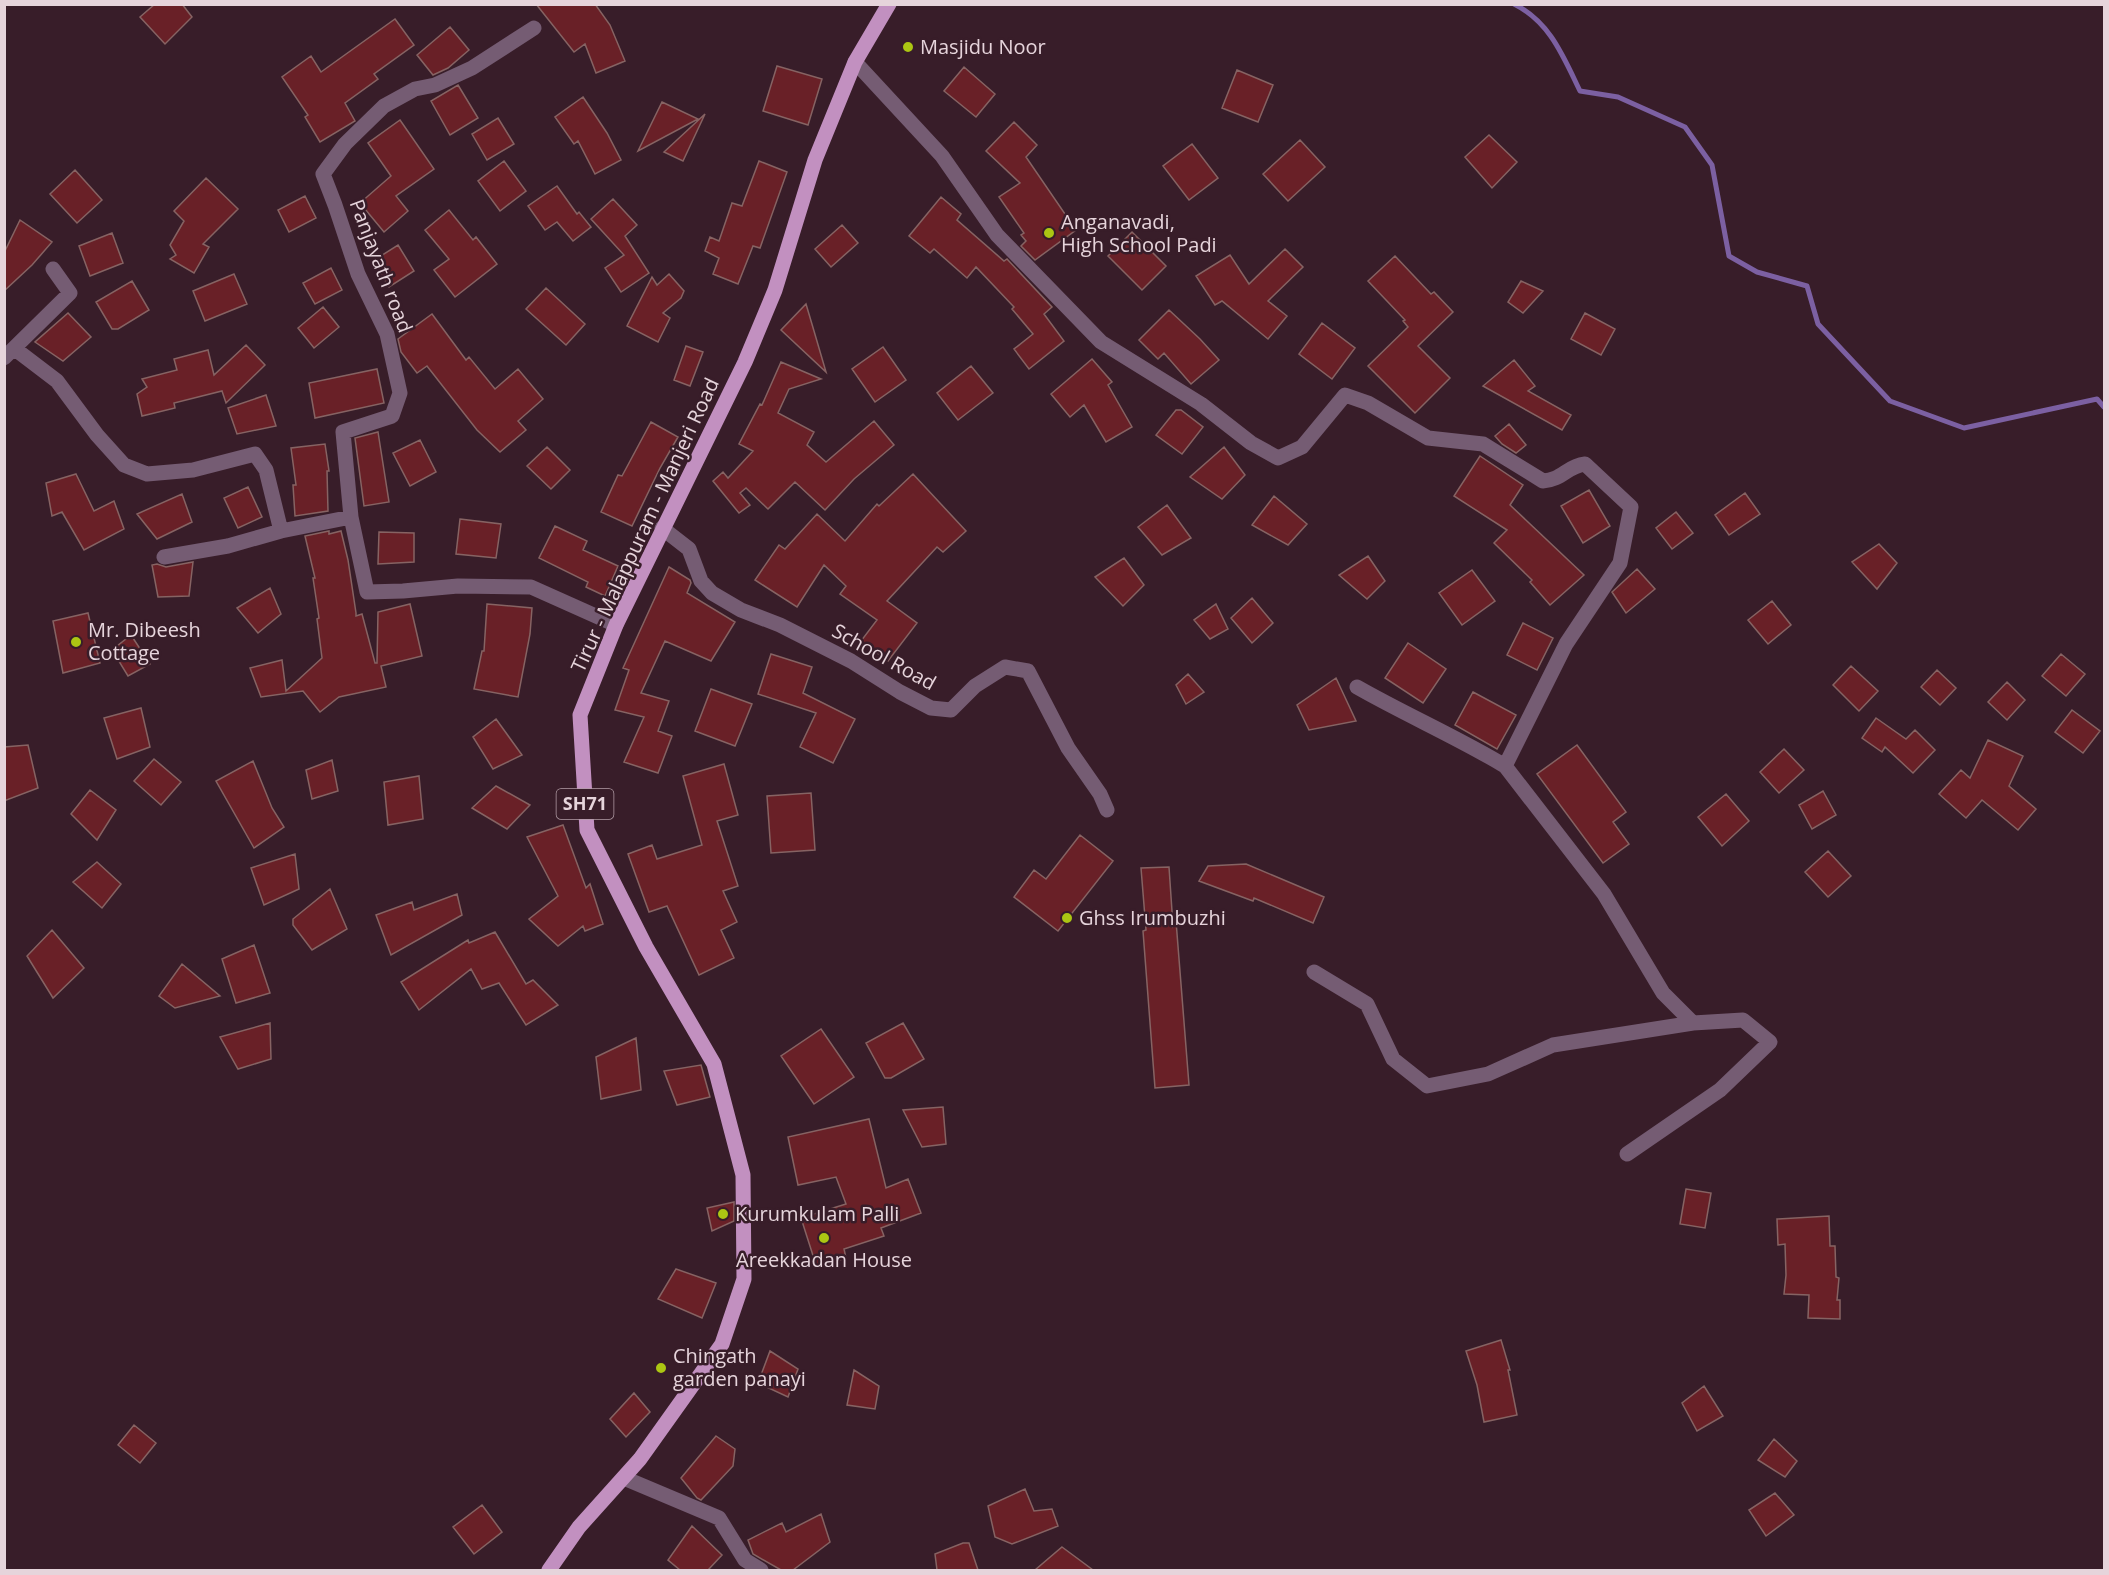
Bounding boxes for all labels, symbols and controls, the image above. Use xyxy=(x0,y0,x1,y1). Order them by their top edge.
place label: Masjidu Noor xyxy=(920,33,1046,60)
marker: Masjidu Noor xyxy=(901,40,915,54)
street label: Panjayath road xyxy=(344,195,419,336)
place label: Anganavadi, High School Padi xyxy=(1061,208,1217,258)
marker: Anganavadi, High School Padi xyxy=(1042,226,1056,240)
street label: Tirur - Malappuram - Manjeri Road xyxy=(564,373,725,676)
place label: Mr. Dibeesh Cottage xyxy=(88,616,201,666)
street label: School Road xyxy=(827,617,941,696)
marker: Mr. Dibeesh Cottage xyxy=(69,635,83,649)
road number: SH71 xyxy=(556,789,614,819)
place label: Ghss Irumbuzhi xyxy=(1079,904,1226,931)
marker: Ghss Irumbuzhi xyxy=(1060,911,1074,925)
place label: Kurumkulam Palli xyxy=(735,1200,899,1227)
marker: Kurumkulam Palli xyxy=(716,1207,730,1221)
marker: Areekkadan House xyxy=(817,1231,831,1245)
place label: Areekkadan House xyxy=(736,1246,912,1273)
place label: Chingath garden panayi xyxy=(673,1342,806,1392)
marker: Chingath garden panayi xyxy=(654,1361,668,1375)

